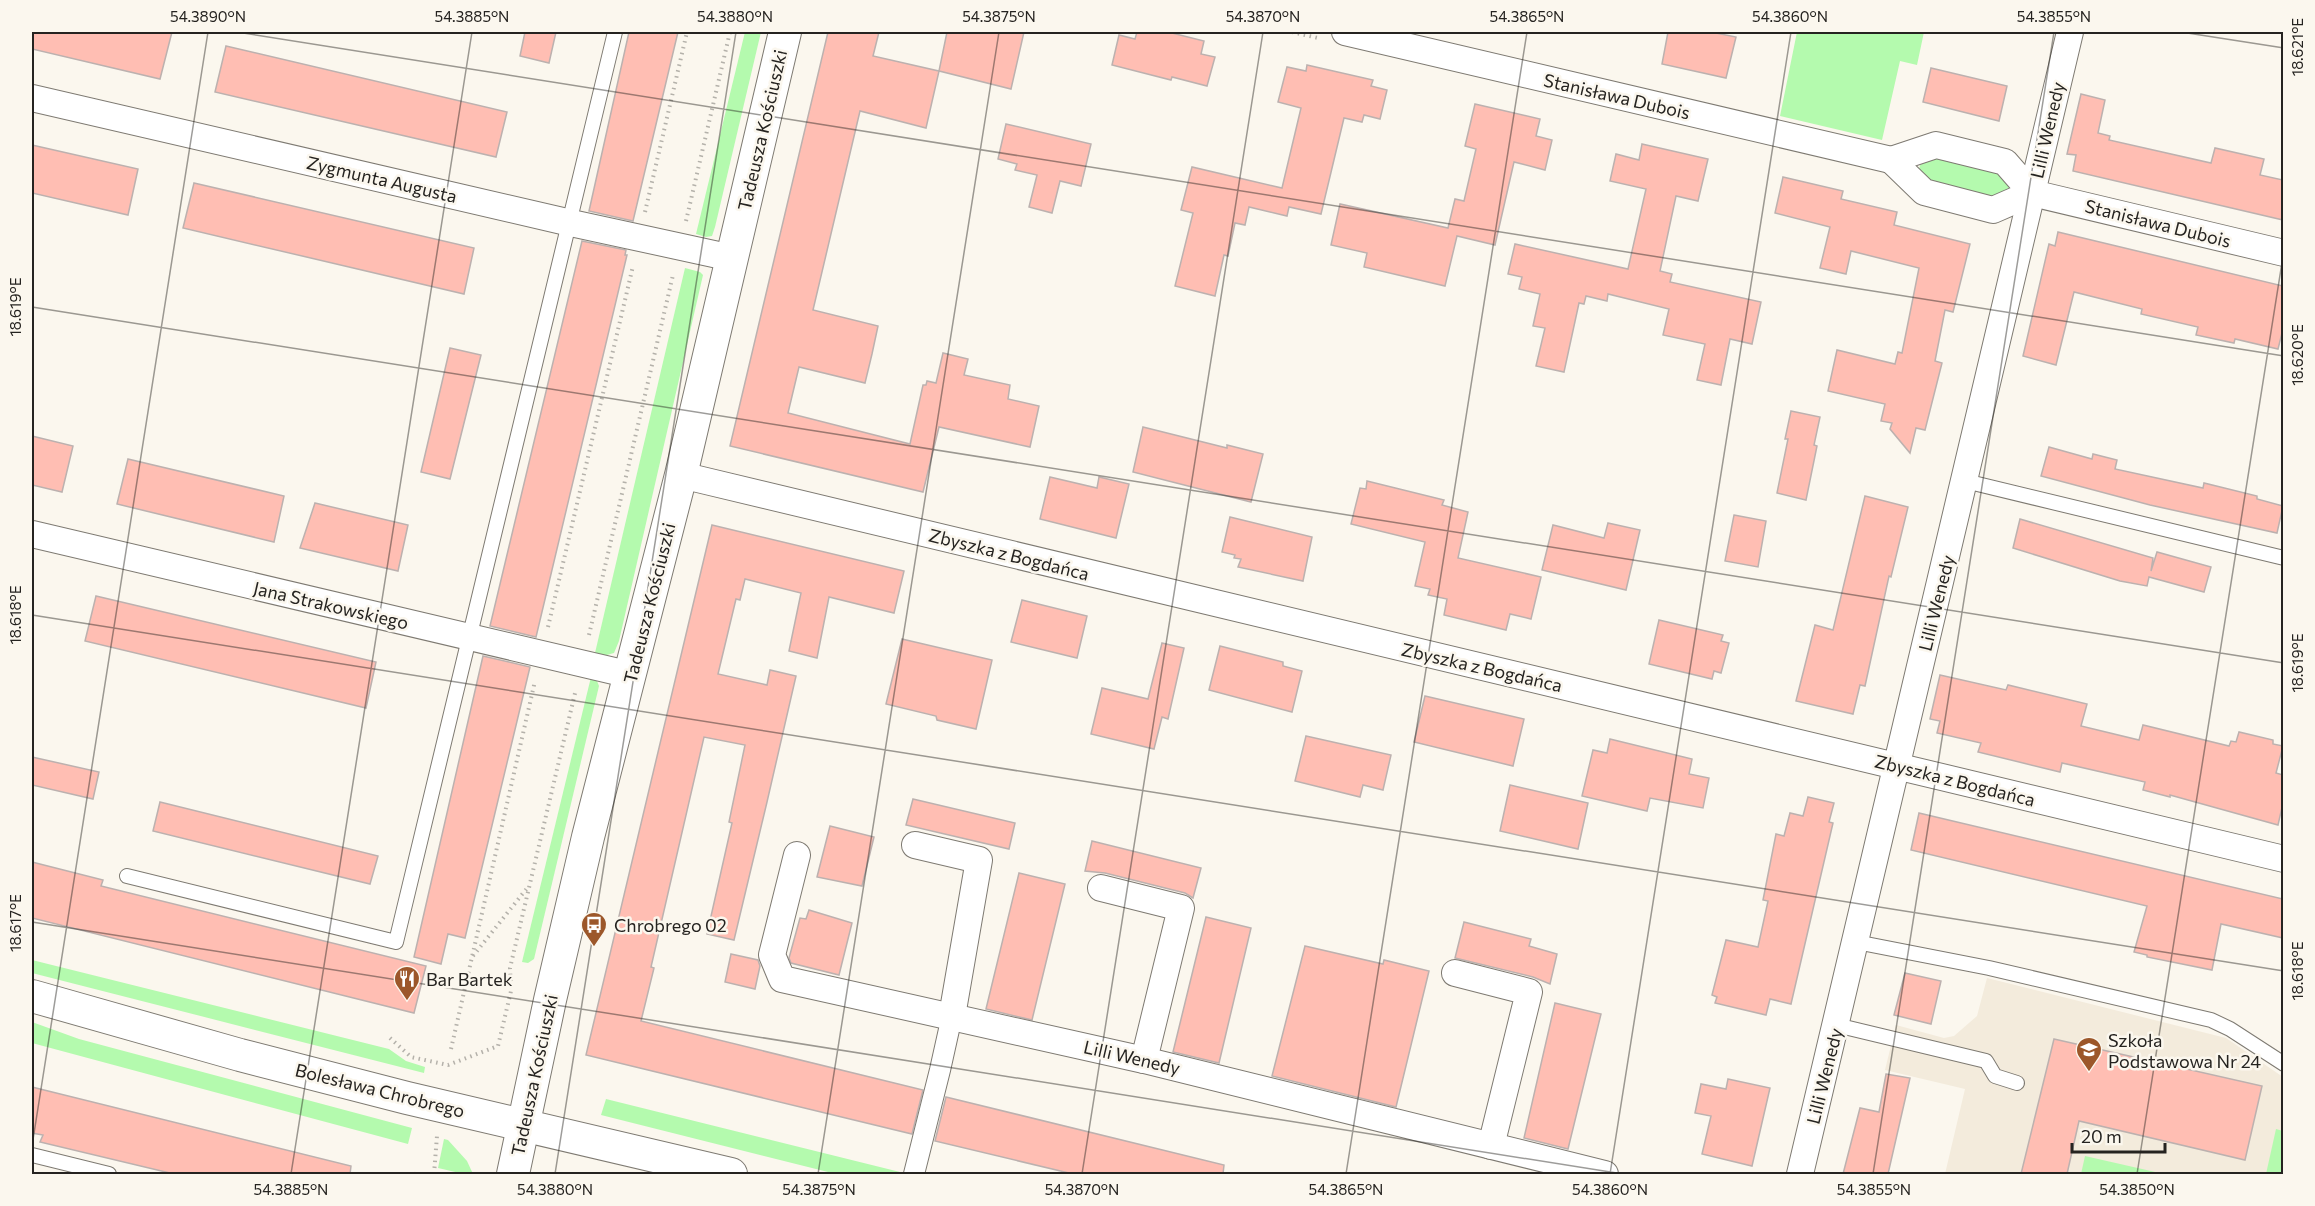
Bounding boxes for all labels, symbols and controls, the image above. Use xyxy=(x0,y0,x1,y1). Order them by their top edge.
text: 54.3890°N xyxy=(170,7,246,25)
text: 54.3885°N xyxy=(435,7,509,25)
text: 54.3880°N xyxy=(697,7,773,25)
text: 54.3875°N xyxy=(962,7,1036,25)
text: 54.3870°N xyxy=(1226,7,1300,25)
text: 54.3865°N xyxy=(1490,7,1564,25)
text: 54.3860°N xyxy=(1752,7,1828,25)
text: 54.3855°N xyxy=(2017,7,2091,25)
text: 18.621°E xyxy=(2288,18,2306,76)
street label: Tadeusza Kościuszki xyxy=(733,47,791,213)
street label: Stanisława Dubois xyxy=(1542,68,1692,124)
street label: Lilli Wenedy xyxy=(2025,80,2069,180)
street label: Zygmunta Augusta xyxy=(305,151,459,207)
street label: Stanisława Dubois xyxy=(2083,194,2233,252)
text: 18.619°E xyxy=(6,277,24,337)
text: 18.620°E xyxy=(2288,324,2306,386)
street label: Tadeusza Kościuszki xyxy=(618,520,680,686)
street label: Zbyszka z Bogdańca xyxy=(927,523,1091,585)
street label: Lilli Wenedy xyxy=(1913,553,1959,653)
street label: Jana Strakowskiego xyxy=(251,576,411,634)
text: 18.618°E xyxy=(6,585,24,645)
text: 18.619°E xyxy=(2288,633,2306,693)
street label: Zbyszka z Bogdańca xyxy=(1399,638,1565,696)
street label: Zbyszka z Bogdańca xyxy=(1873,749,2037,811)
text: 18.617°E xyxy=(6,894,24,952)
bus stop icon: Chrobrego 02 xyxy=(579,910,609,948)
place label: Chrobrego 02 xyxy=(614,914,727,936)
text: 18.618°E xyxy=(2288,941,2306,1001)
restaurant icon: Bar Bartek xyxy=(392,964,422,1002)
place label: Bar Bartek xyxy=(426,968,513,990)
street label: Tadeusza Kościuszki xyxy=(506,992,562,1158)
street label: Lilli Wenedy xyxy=(1801,1026,1847,1126)
place label: Szkoła Podstawowa Nr 24 xyxy=(2108,1029,2261,1072)
street label: Lilli Wenedy xyxy=(1082,1035,1182,1079)
school or university icon: Szkoła Podstawowa Nr 24 xyxy=(2074,1035,2104,1073)
street label: Bolesława Chrobrego xyxy=(293,1058,467,1122)
scale bar xyxy=(2072,1116,2165,1154)
text: 20 m xyxy=(2081,1125,2122,1147)
text: 54.3885°N xyxy=(254,1180,328,1198)
text: 54.3880°N xyxy=(517,1180,593,1198)
text: 54.3875°N xyxy=(782,1180,856,1198)
text: 54.3870°N xyxy=(1045,1180,1119,1198)
text: 54.3865°N xyxy=(1309,1180,1383,1198)
text: 54.3860°N xyxy=(1572,1180,1648,1198)
text: 54.3855°N xyxy=(1837,1180,1911,1198)
text: 54.3850°N xyxy=(2099,1180,2175,1198)

